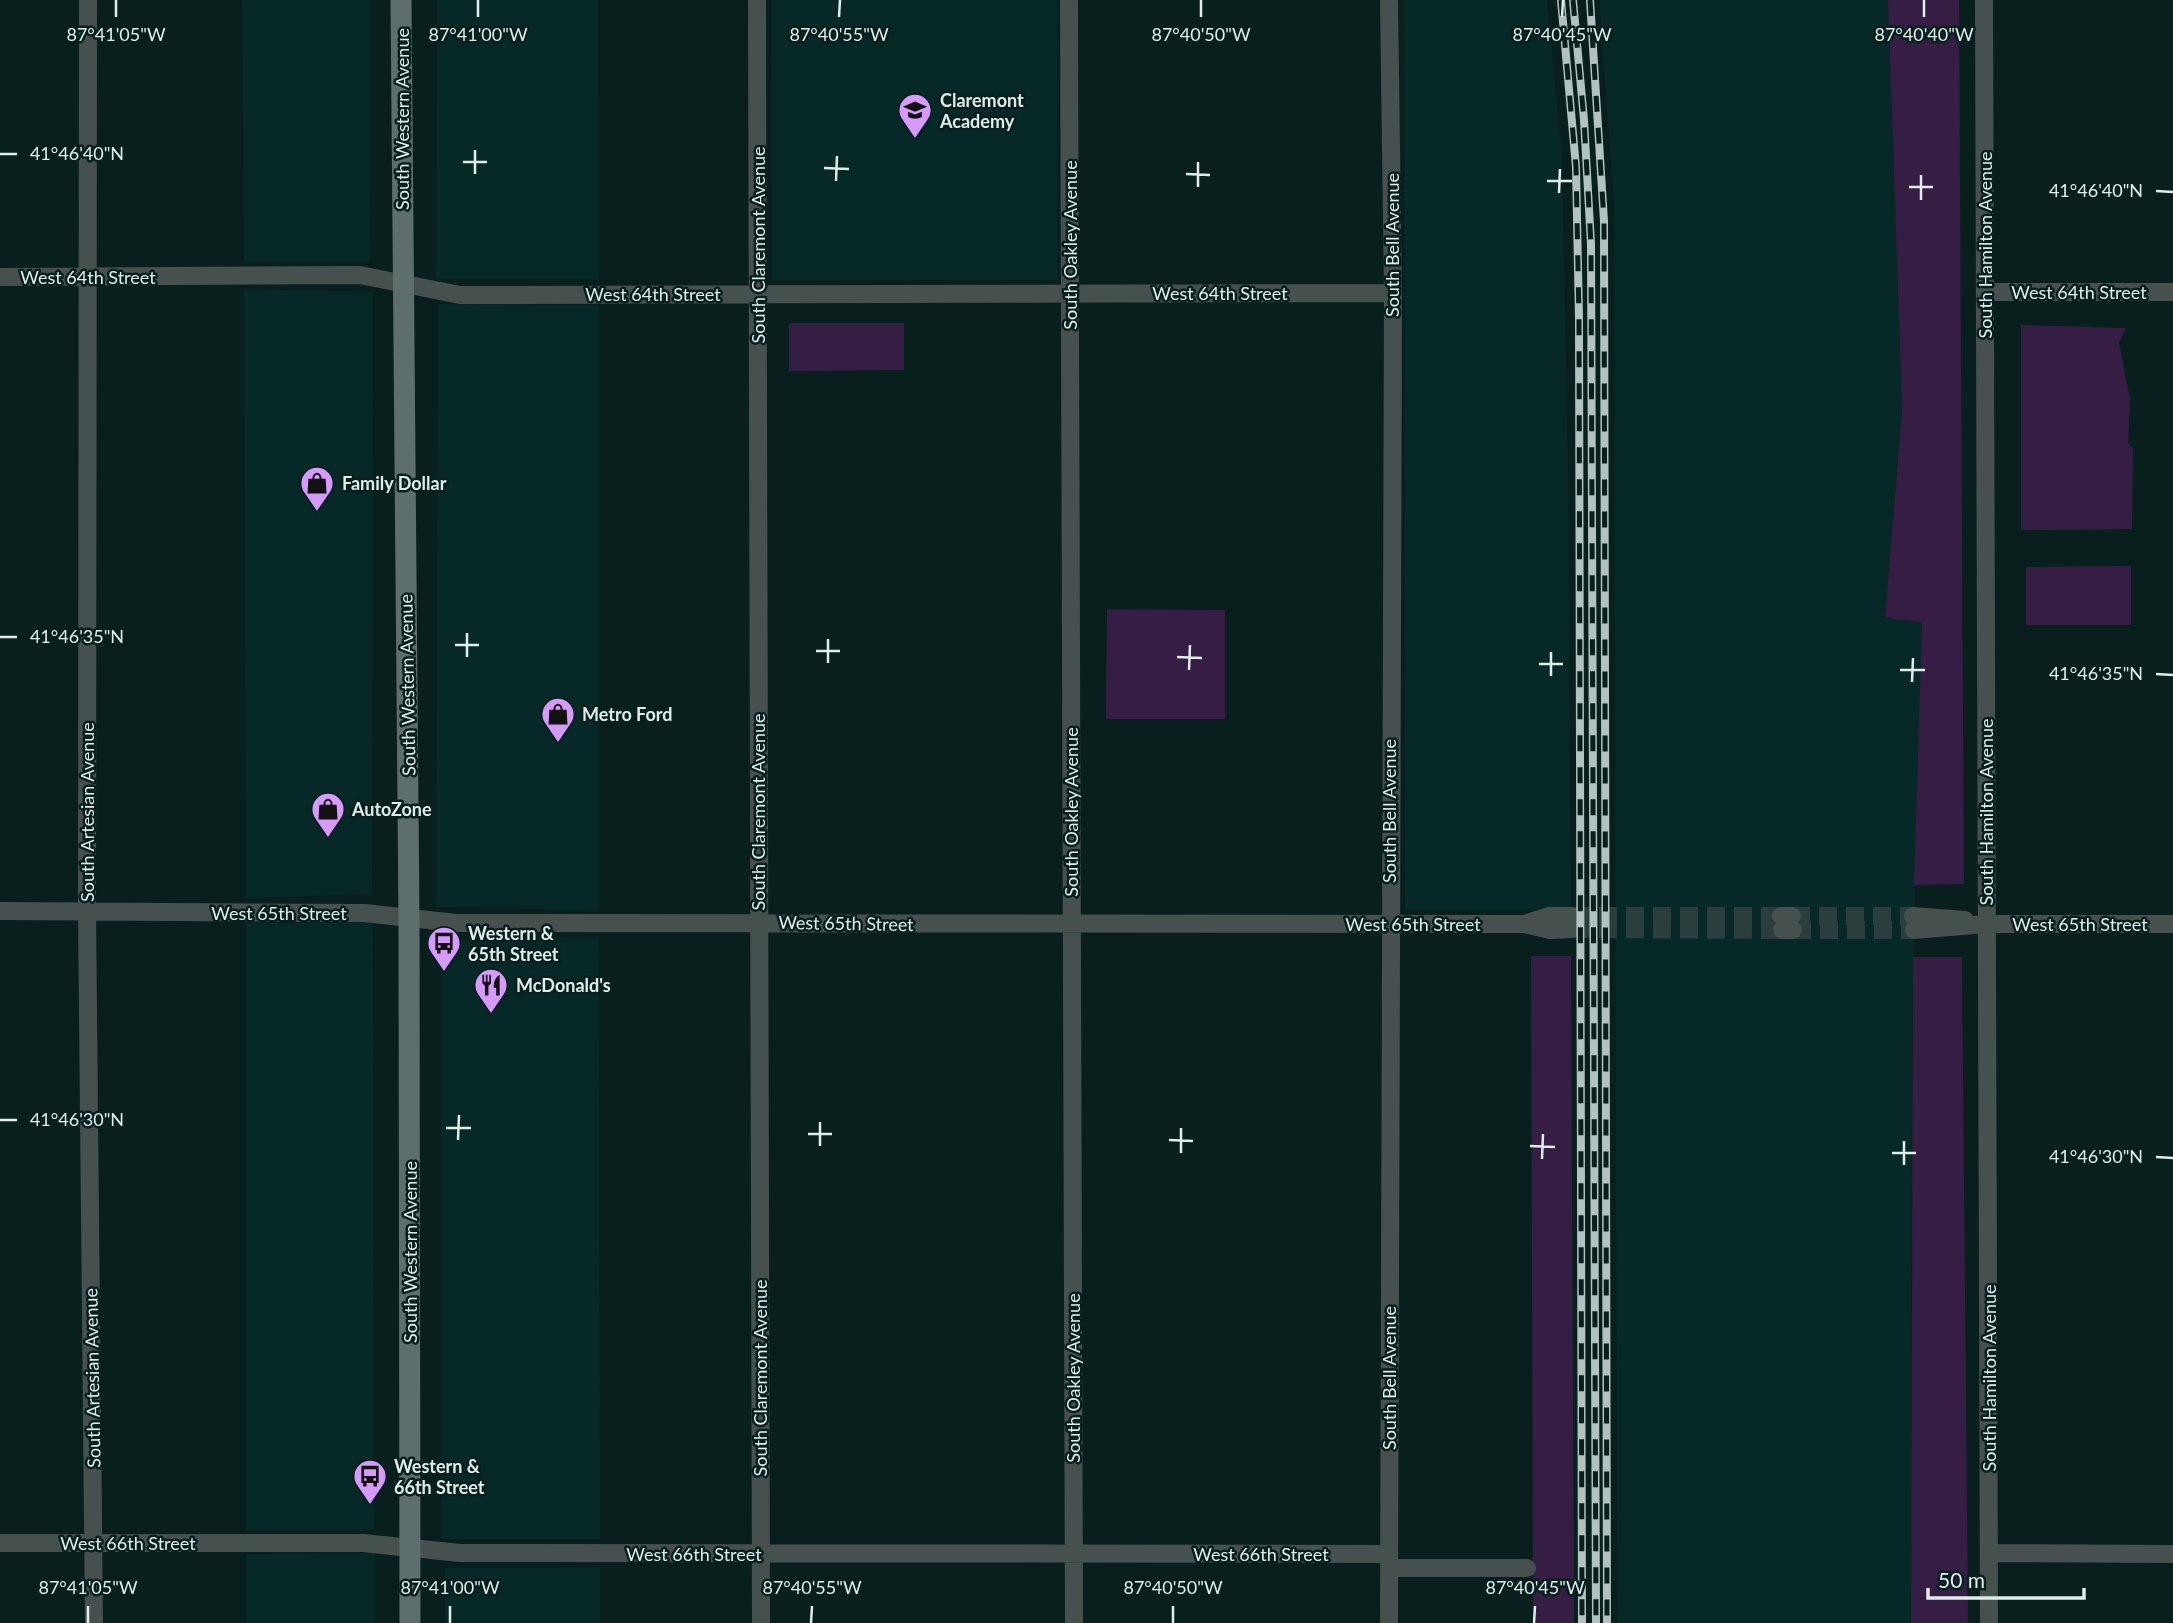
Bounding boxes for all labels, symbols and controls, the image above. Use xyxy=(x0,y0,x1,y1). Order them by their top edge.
text: 87°41'05"W xyxy=(66,23,166,45)
text: 87°41'00"W xyxy=(428,23,528,45)
text: 87°40'55"W xyxy=(789,23,889,45)
text: 87°40'50"W xyxy=(1151,23,1251,45)
text: 87°40'45"W xyxy=(1512,23,1612,45)
text: 87°40'40"W xyxy=(1874,23,1974,45)
street label: South Western Avenue xyxy=(391,28,413,210)
place label: Claremont Academy xyxy=(939,89,1024,132)
school or university icon: Claremont Academy xyxy=(896,91,934,140)
text: 41°46'40"N xyxy=(30,142,124,164)
street label: South Claremont Avenue xyxy=(747,147,769,343)
street label: South Hamilton Avenue xyxy=(1974,151,1996,339)
street label: South Oakley Avenue xyxy=(1059,160,1081,330)
street label: South Bell Avenue xyxy=(1381,173,1403,317)
text: 41°46'40"N xyxy=(2049,179,2143,201)
street label: West 64th Street xyxy=(20,266,156,288)
street label: West 64th Street xyxy=(2011,281,2147,303)
street label: West 64th Street xyxy=(1152,282,1288,304)
street label: West 64th Street xyxy=(585,283,721,305)
shop icon: Family Dollar xyxy=(298,464,336,513)
place label: Family Dollar xyxy=(342,472,447,494)
street label: South Western Avenue xyxy=(394,594,420,776)
text: 41°46'35"N xyxy=(30,625,124,647)
text: 41°46'35"N xyxy=(2049,662,2143,684)
shop icon: Metro Ford xyxy=(539,695,577,744)
place label: Metro Ford xyxy=(582,703,673,725)
street label: South Claremont Avenue xyxy=(747,714,769,910)
street label: South Hamilton Avenue xyxy=(1975,718,1997,906)
street label: South Artesian Avenue xyxy=(76,722,98,902)
street label: South Oakley Avenue xyxy=(1060,727,1082,897)
street label: South Bell Avenue xyxy=(1378,739,1400,883)
shop icon: AutoZone xyxy=(309,790,347,839)
place label: AutoZone xyxy=(351,798,432,820)
street label: West 65th Street xyxy=(211,902,347,924)
street label: West 65th Street xyxy=(778,911,914,935)
street label: West 65th Street xyxy=(1345,913,1481,935)
street label: West 65th Street xyxy=(2012,913,2148,935)
place label: Western & 65th Street xyxy=(468,922,559,965)
bus stop icon: Western & 65th Street xyxy=(425,924,463,973)
restaurant icon: McDonald's xyxy=(472,966,510,1015)
place label: McDonald's xyxy=(516,974,611,996)
text: 41°46'30"N xyxy=(30,1108,124,1130)
text: 41°46'30"N xyxy=(2049,1145,2143,1167)
street label: South Western Avenue xyxy=(399,1161,421,1343)
street label: South Claremont Avenue xyxy=(749,1280,771,1476)
street label: South Hamilton Avenue xyxy=(1978,1284,2000,1472)
street label: South Artesian Avenue xyxy=(79,1288,105,1468)
street label: South Oakley Avenue xyxy=(1062,1293,1084,1463)
street label: South Bell Avenue xyxy=(1378,1306,1400,1450)
place label: Western & 66th Street xyxy=(394,1455,485,1498)
bus stop icon: Western & 66th Street xyxy=(351,1457,389,1506)
street label: West 66th Street xyxy=(60,1532,196,1554)
street label: West 66th Street xyxy=(626,1543,762,1565)
street label: West 66th Street xyxy=(1193,1543,1329,1565)
scale bar xyxy=(1928,1556,2084,1600)
text: 50 m xyxy=(1938,1567,1985,1592)
text: 87°41'05"W xyxy=(38,1576,138,1598)
text: 87°41'00"W xyxy=(400,1576,500,1598)
text: 87°40'55"W xyxy=(762,1576,862,1598)
text: 87°40'50"W xyxy=(1123,1576,1223,1598)
text: 87°40'45"W xyxy=(1485,1576,1585,1598)

